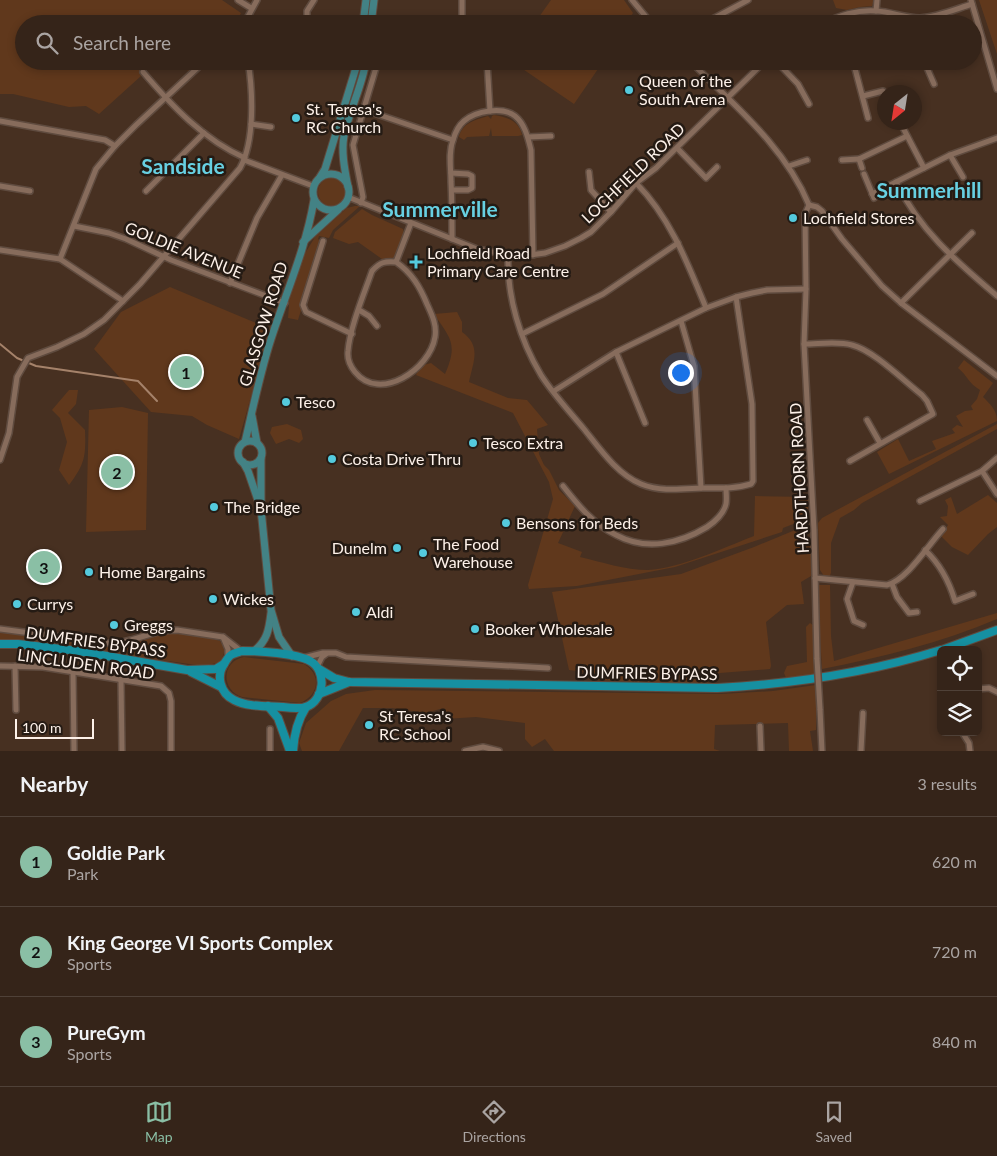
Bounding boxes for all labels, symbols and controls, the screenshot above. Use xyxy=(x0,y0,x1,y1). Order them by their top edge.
search box xyxy=(15,15,982,70)
icon: search xyxy=(33,29,61,57)
text: Search here xyxy=(73,31,171,54)
place label: Queen of the South Arena xyxy=(639,71,732,108)
marker: Queen of the South Arena xyxy=(623,84,635,96)
north arrow xyxy=(877,85,922,130)
place label: St. Teresa's RC Church xyxy=(306,99,382,136)
marker: St. Teresa's RC Church xyxy=(290,112,302,124)
street label: LOCHFIELD ROAD xyxy=(577,119,688,227)
district label: Sandside xyxy=(141,153,225,178)
district label: Summerhill xyxy=(876,177,982,202)
district label: Summerville xyxy=(382,196,498,221)
place label: Lochfield Stores xyxy=(803,208,915,227)
marker: Lochfield Stores xyxy=(787,212,799,224)
street label: GOLDIE AVENUE xyxy=(122,217,246,282)
place label: Lochfield Road Primary Care Centre xyxy=(427,243,569,280)
marker: Lochfield Road Primary Care Centre xyxy=(409,255,423,269)
street label: GLASGOW ROAD xyxy=(234,259,291,389)
pin: 1 xyxy=(170,353,202,391)
your location xyxy=(668,360,694,386)
place label: Tesco xyxy=(296,392,335,411)
marker: Tesco xyxy=(280,396,292,408)
street label: HARDTHORN ROAD xyxy=(785,402,812,554)
place label: Tesco Extra xyxy=(483,433,563,452)
marker: Tesco Extra xyxy=(467,437,479,449)
place label: Costa Drive Thru xyxy=(342,449,461,468)
pin: 2 xyxy=(101,453,133,491)
marker: Costa Drive Thru xyxy=(326,453,338,465)
place label: The Bridge xyxy=(224,497,300,516)
marker: The Bridge xyxy=(208,501,220,513)
place label: Bensons for Beds xyxy=(516,513,638,532)
marker: Bensons for Beds xyxy=(500,517,512,529)
place label: The Food Warehouse xyxy=(433,534,513,571)
place label: Dunelm xyxy=(332,538,387,557)
marker: Dunelm xyxy=(391,542,403,554)
marker: The Food Warehouse xyxy=(417,547,429,559)
pin: 3 xyxy=(28,548,60,586)
place label: Home Bargains xyxy=(99,562,206,581)
marker: Home Bargains xyxy=(83,566,95,578)
place label: Wickes xyxy=(223,589,274,608)
marker: Wickes xyxy=(207,593,219,605)
place label: Currys xyxy=(27,594,73,613)
marker: Currys xyxy=(11,598,23,610)
place label: Aldi xyxy=(366,602,393,621)
marker: Aldi xyxy=(350,606,362,618)
place label: Greggs xyxy=(124,615,173,634)
marker: Greggs xyxy=(108,619,120,631)
place label: Booker Wholesale xyxy=(485,619,613,638)
street label: DUMFRIES BYPASS xyxy=(25,622,167,661)
marker: Booker Wholesale xyxy=(469,623,481,635)
street label: LINCLUDEN ROAD xyxy=(16,644,156,683)
map controls xyxy=(937,646,982,736)
button: locate xyxy=(937,646,982,691)
street label: DUMFRIES BYPASS xyxy=(576,662,718,683)
button: layers xyxy=(937,691,982,736)
place label: St Teresa's RC School xyxy=(379,706,451,743)
scale bar xyxy=(15,716,94,739)
text: 100 m xyxy=(22,719,61,736)
marker: St Teresa's RC School xyxy=(363,719,375,731)
text: Nearby xyxy=(20,771,88,796)
text: 3 results xyxy=(917,774,977,793)
text: Goldie Park xyxy=(67,841,165,864)
text: 1 xyxy=(31,852,41,871)
text: 620 m xyxy=(932,852,977,871)
text: Park xyxy=(67,864,98,883)
text: King George VI Sports Complex xyxy=(67,931,333,954)
text: 2 xyxy=(31,942,41,961)
text: 720 m xyxy=(932,942,977,961)
text: Sports xyxy=(67,954,112,973)
text: PureGym xyxy=(67,1021,146,1044)
text: 3 xyxy=(31,1032,41,1051)
text: 840 m xyxy=(932,1032,977,1051)
text: Sports xyxy=(67,1044,112,1063)
tab: Map xyxy=(145,1098,173,1145)
tab: Directions xyxy=(463,1098,526,1145)
tab: Saved xyxy=(816,1098,852,1145)

